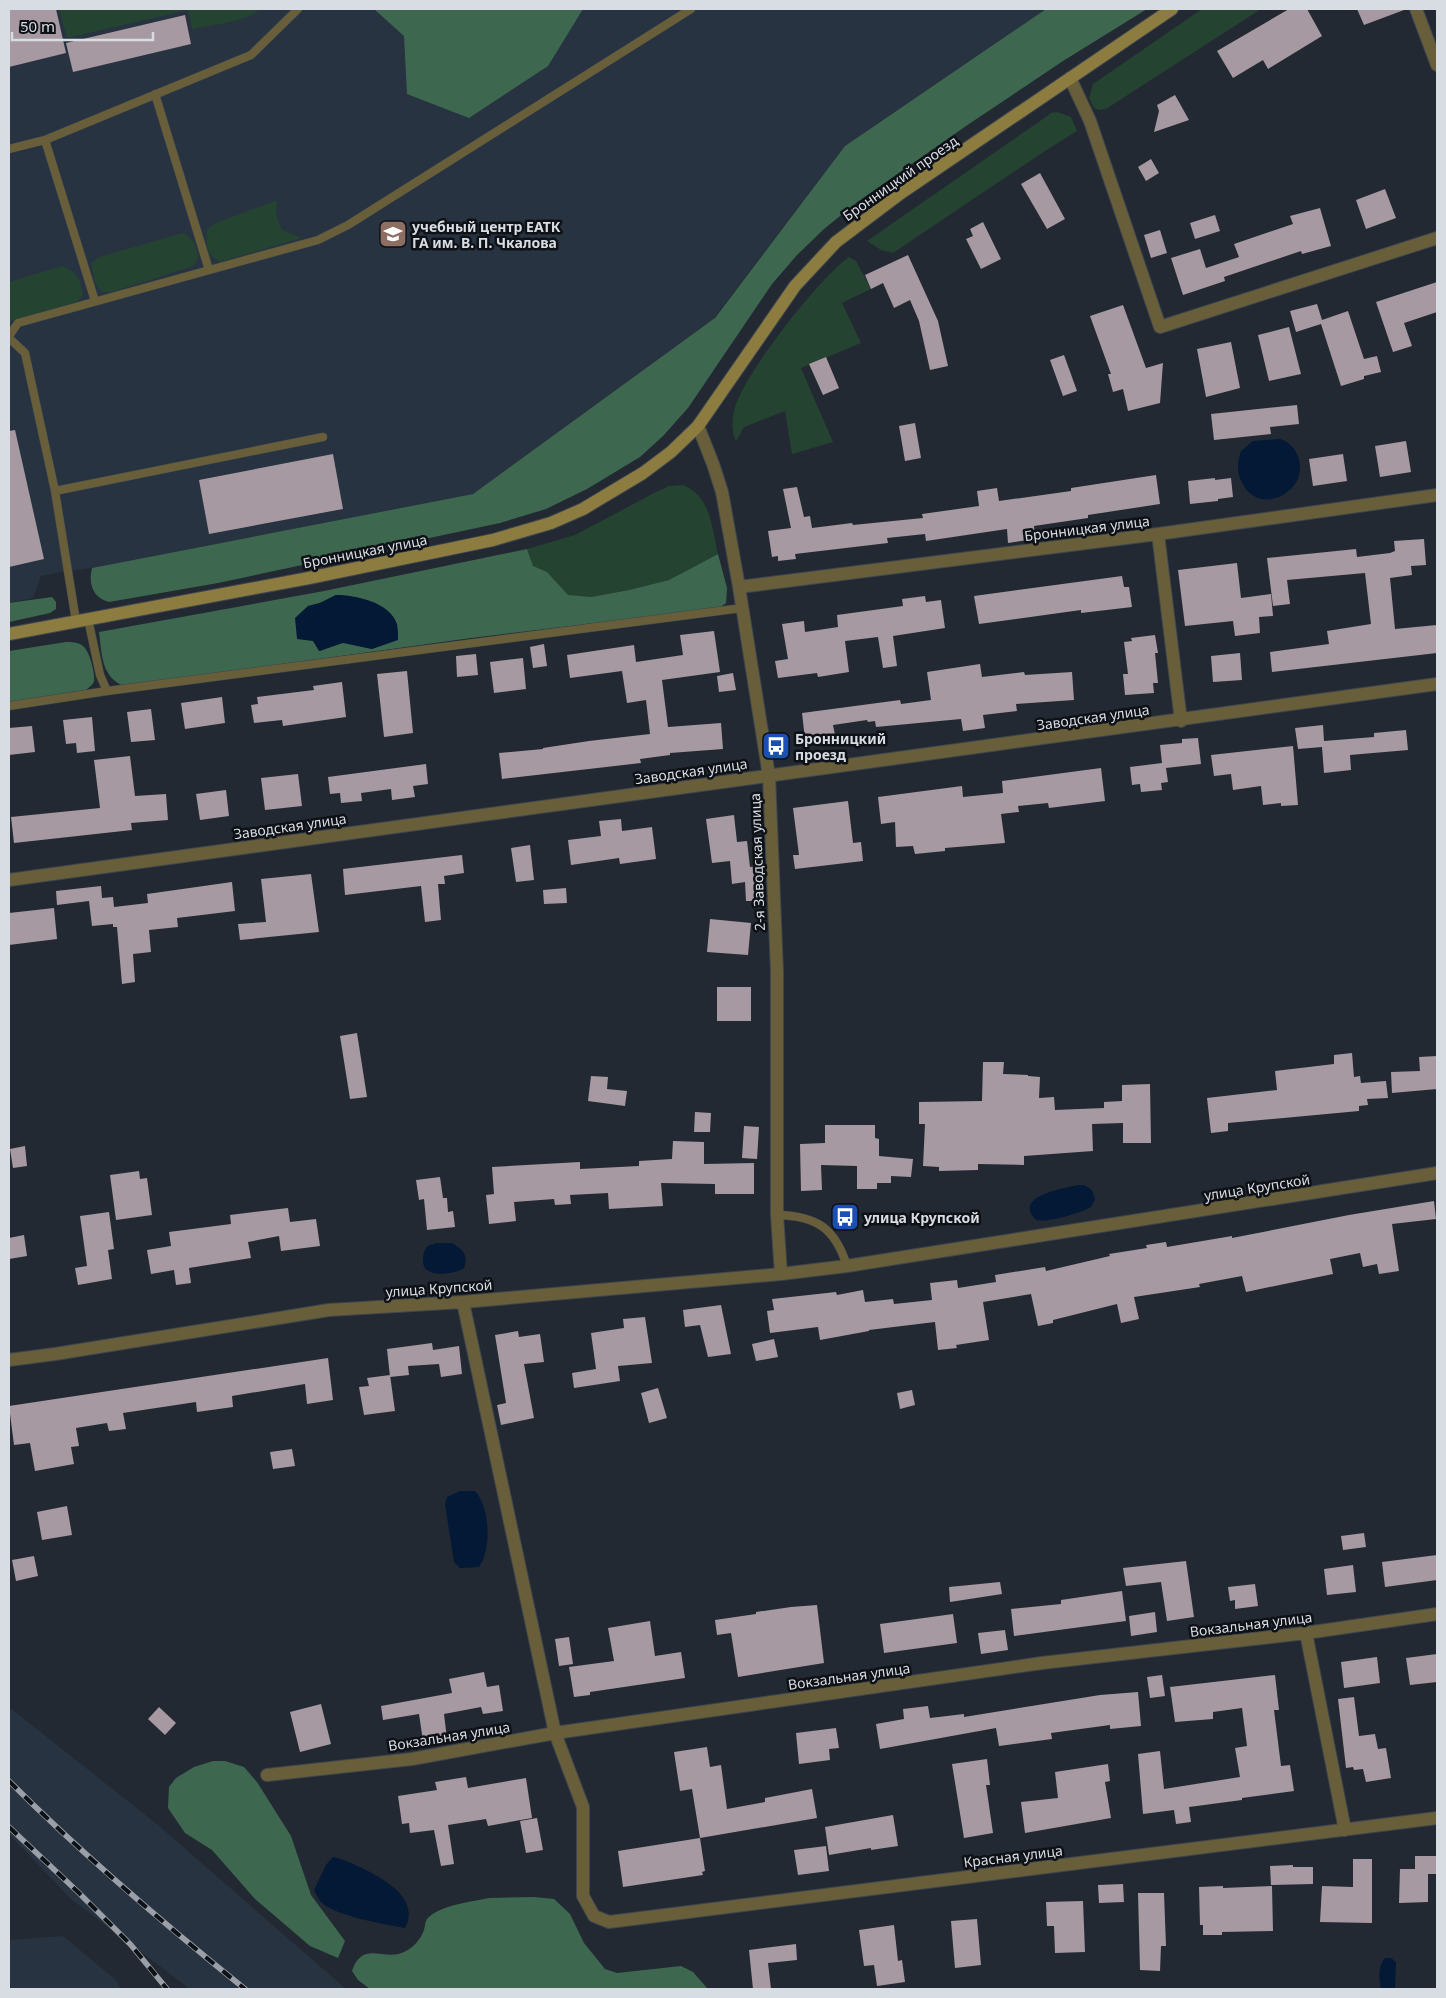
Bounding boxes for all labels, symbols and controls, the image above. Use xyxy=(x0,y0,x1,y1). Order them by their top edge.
scale bar xyxy=(12,10,154,42)
text: 50 m xyxy=(20,16,55,36)
street label: Бронницкий проезд xyxy=(839,131,962,225)
place label: учебный центр ЕАТК ГА им. В. П. Чкалова xyxy=(411,217,561,252)
school or university icon: учебный центр ЕАТК ГА им. В. П. Чкалова xyxy=(378,219,408,249)
street label: Бронницкая улица xyxy=(1023,511,1151,545)
street label: Бронницкая улица xyxy=(301,530,429,572)
street label: Заводская улица xyxy=(1035,700,1151,734)
place label: Бронницкий проезд xyxy=(795,729,886,764)
bus stop icon: Бронницкий проезд xyxy=(761,731,791,761)
street label: Заводская улица xyxy=(633,754,749,788)
street label: 2-я Заводская улица xyxy=(745,793,769,931)
street label: Заводская улица xyxy=(232,809,348,843)
street label: улица Крупской xyxy=(1203,1169,1311,1205)
bus stop icon: улица Крупской xyxy=(830,1202,860,1232)
place label: улица Крупской xyxy=(863,1208,980,1227)
street label: улица Крупской xyxy=(385,1275,493,1301)
street label: Вокзальная улица xyxy=(1189,1607,1313,1641)
street label: Вокзальная улица xyxy=(787,1658,911,1694)
street label: Вокзальная улица xyxy=(387,1717,511,1755)
street label: Красная улица xyxy=(962,1840,1064,1872)

